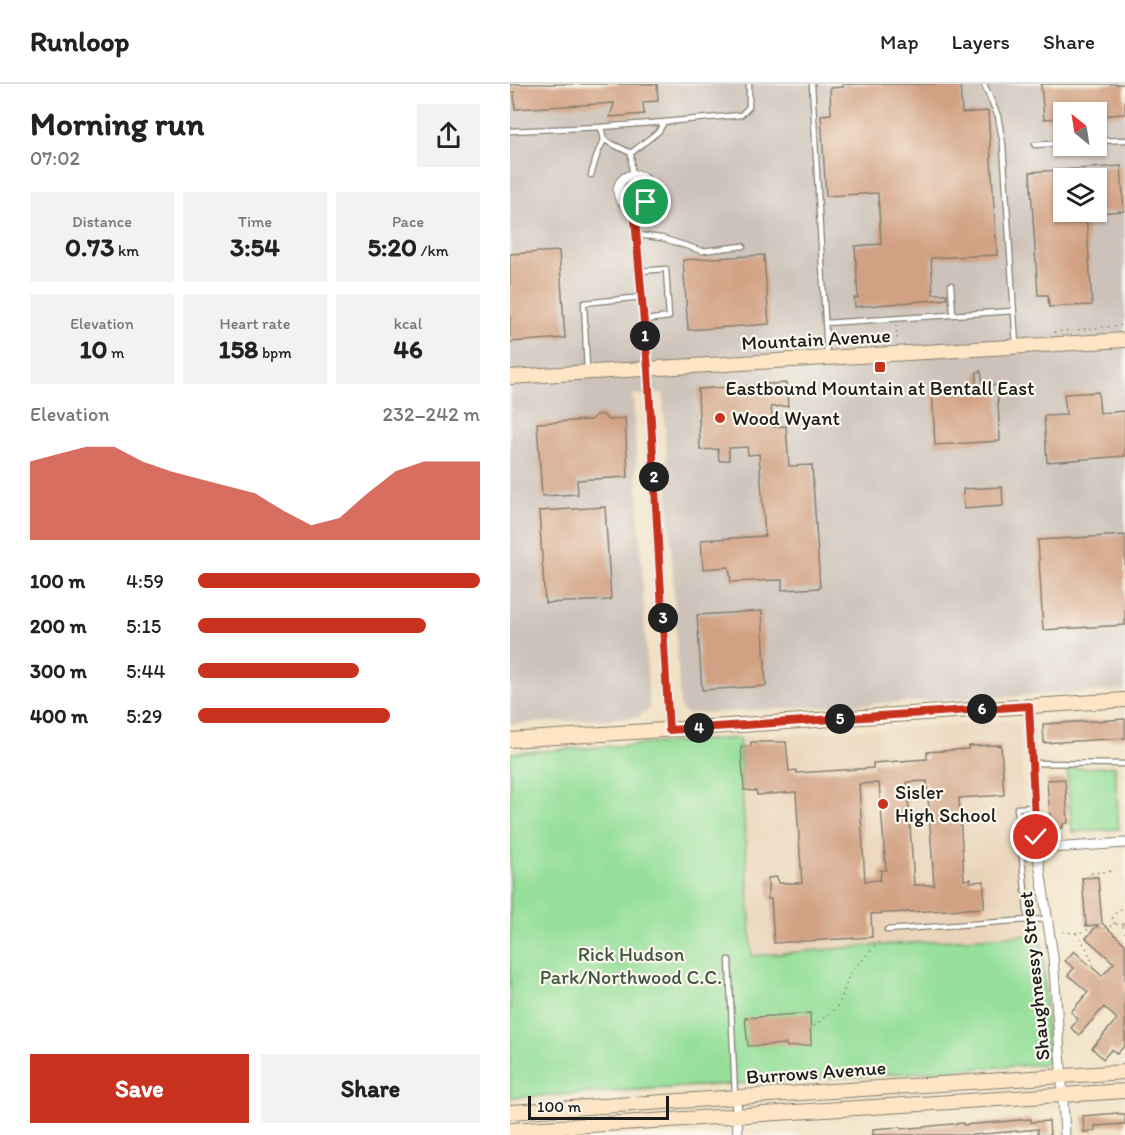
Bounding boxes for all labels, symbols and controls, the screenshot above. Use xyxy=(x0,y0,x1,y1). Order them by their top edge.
text: Runloop xyxy=(30,24,129,58)
text: Map xyxy=(880,29,919,54)
text: Layers xyxy=(952,29,1010,54)
text: Share xyxy=(1043,29,1095,54)
north arrow xyxy=(1053,102,1107,156)
map controls xyxy=(1053,102,1107,222)
text: Morning run xyxy=(30,104,205,143)
button: share xyxy=(417,104,480,167)
text: 07:02 xyxy=(30,146,80,170)
button: layers xyxy=(1053,168,1107,222)
pin xyxy=(620,176,671,227)
icon: arrive xyxy=(629,185,662,218)
text: Distance xyxy=(72,212,132,231)
text: Time xyxy=(238,212,272,231)
text: Pace xyxy=(392,212,424,231)
text: 0.73 xyxy=(65,231,114,263)
text: 3:54 xyxy=(230,231,280,263)
text: 5:20 xyxy=(367,231,417,263)
text: km xyxy=(114,241,139,260)
text: /km xyxy=(417,241,449,260)
text: Elevation xyxy=(70,314,134,333)
text: Heart rate xyxy=(220,314,290,333)
text: kcal xyxy=(394,314,422,333)
pin: 1 xyxy=(630,321,660,351)
street label: Mountain Avenue xyxy=(741,323,891,355)
text: 1 xyxy=(641,326,649,345)
text: 10 xyxy=(79,333,108,365)
text: 158 xyxy=(218,333,258,365)
text: 46 xyxy=(393,333,423,365)
text: m xyxy=(108,343,125,362)
text: bpm xyxy=(258,343,292,362)
marker: Eastbound Mountain at Bentall East xyxy=(873,360,887,374)
place label: Eastbound Mountain at Bentall East xyxy=(725,376,1035,400)
text: Elevation xyxy=(30,402,109,426)
text: 232–242 m xyxy=(383,402,480,426)
place label: Wood Wyant xyxy=(732,406,840,430)
marker: Wood Wyant xyxy=(713,411,727,425)
pin: 2 xyxy=(639,462,669,492)
text: 2 xyxy=(650,467,658,486)
text: 100 m xyxy=(30,569,85,593)
text: 4:59 xyxy=(126,569,164,593)
pin: 3 xyxy=(648,603,678,633)
text: 3 xyxy=(659,608,667,627)
text: 200 m xyxy=(30,614,86,638)
text: 5:15 xyxy=(126,614,161,638)
text: 300 m xyxy=(30,659,87,683)
text: 5:44 xyxy=(126,659,165,683)
pin: 6 xyxy=(967,694,997,724)
text: 6 xyxy=(978,699,986,718)
text: 400 m xyxy=(30,704,88,728)
text: 5:29 xyxy=(126,704,162,728)
pin: 5 xyxy=(825,704,855,734)
text: 5 xyxy=(836,709,844,728)
pin: 4 xyxy=(684,713,714,743)
text: 4 xyxy=(694,718,704,737)
place label: Sisler High School xyxy=(895,780,997,827)
marker: Sisler High School xyxy=(876,797,890,811)
pin xyxy=(1010,811,1061,862)
icon: check xyxy=(1019,820,1052,853)
street label: Shaughnessy Street xyxy=(1013,890,1055,1062)
park label: Rick Hudson Park/Northwood C.C. xyxy=(540,942,722,989)
button: Save xyxy=(30,1054,249,1123)
button: Share xyxy=(261,1054,480,1123)
street label: Burrows Avenue xyxy=(745,1055,887,1089)
scale bar xyxy=(528,1093,669,1120)
text: 100 m xyxy=(537,1097,581,1116)

